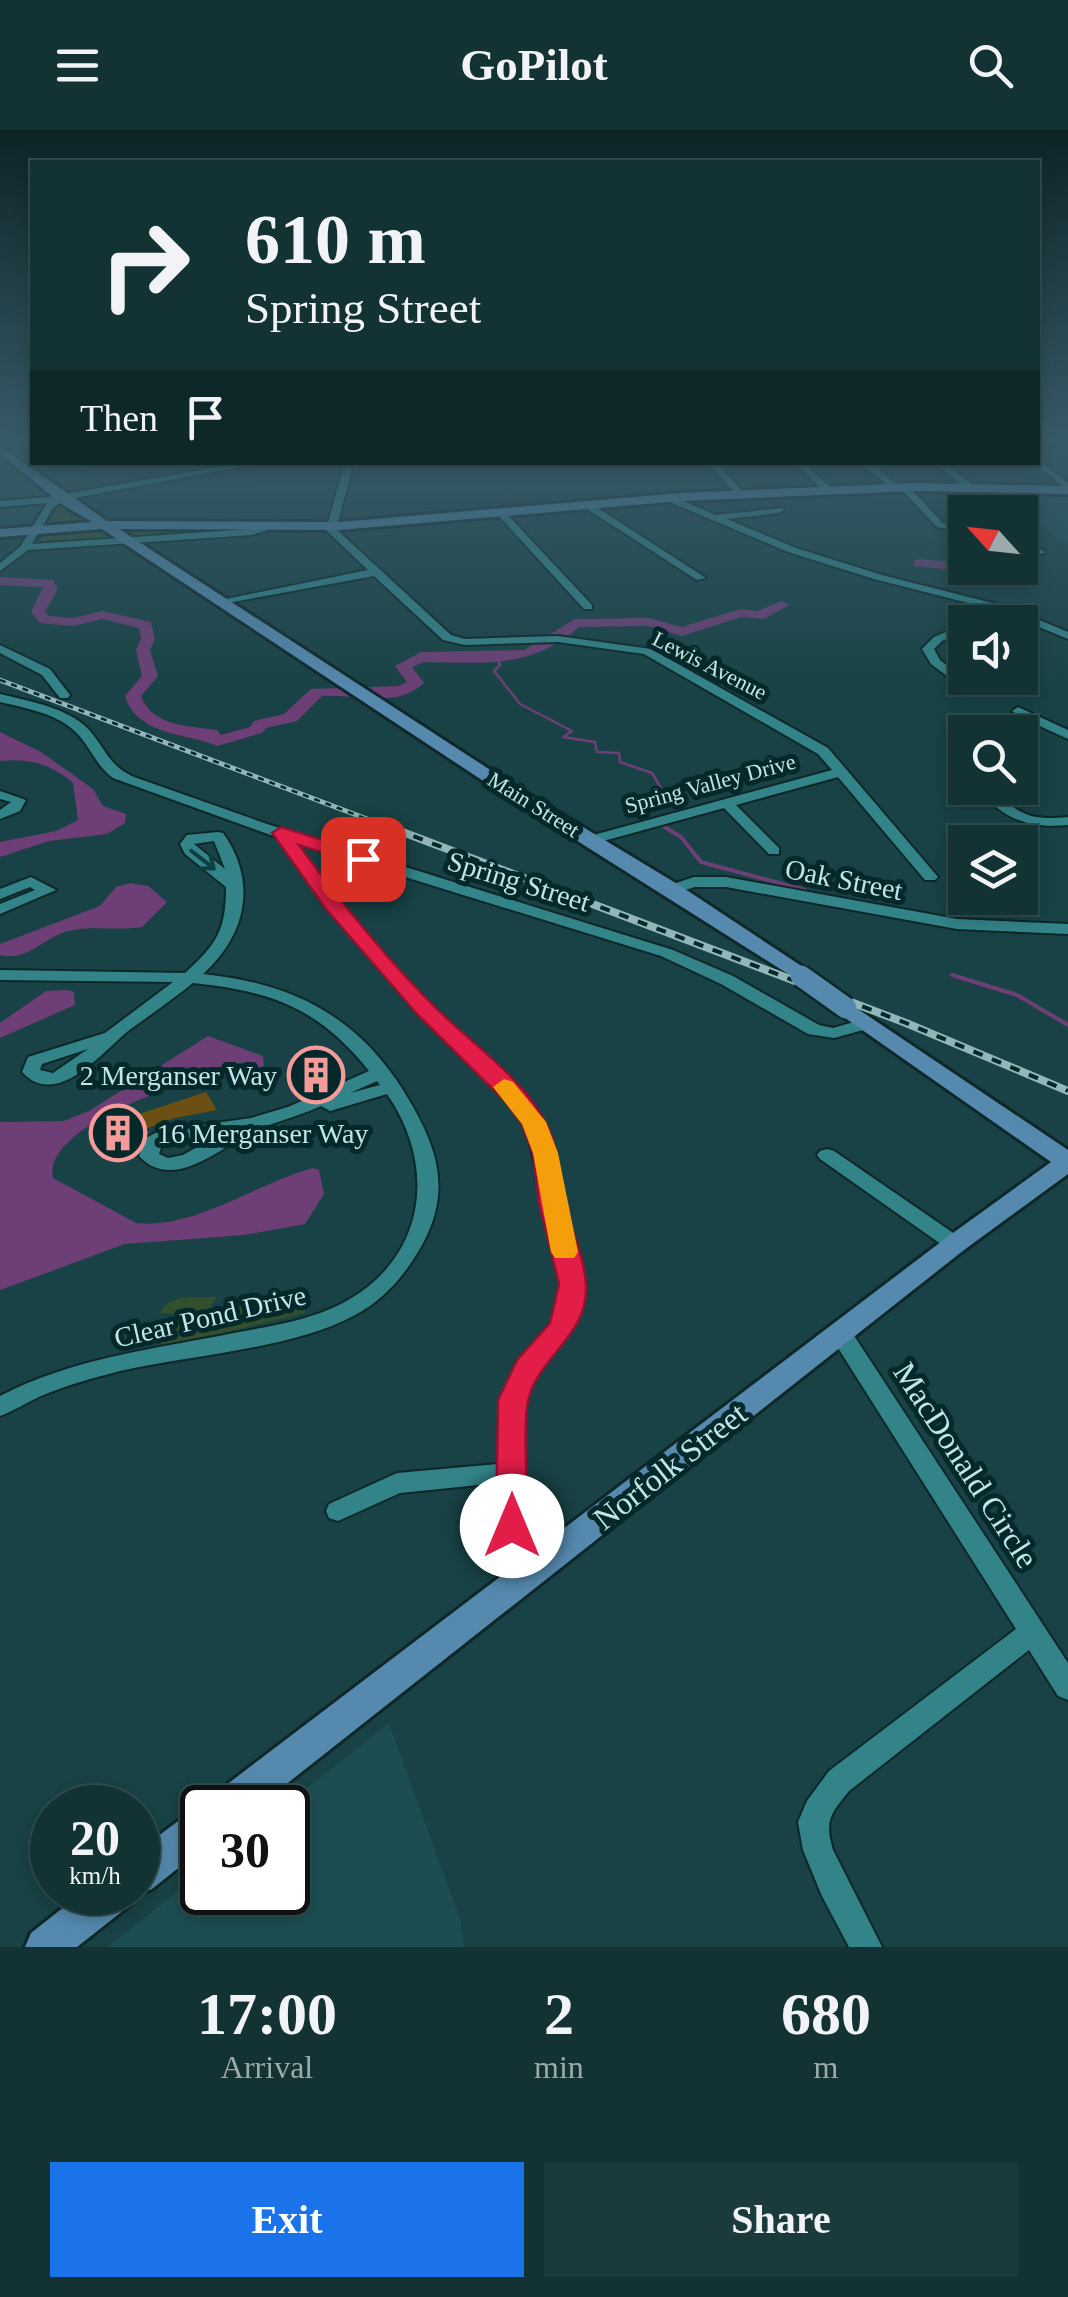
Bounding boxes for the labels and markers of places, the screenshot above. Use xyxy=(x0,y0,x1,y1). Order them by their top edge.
pin xyxy=(321,817,406,902)
building icon: 2 Merganser Way xyxy=(286,1045,346,1105)
place label: 2 Merganser Way xyxy=(80,1060,277,1091)
building icon: 16 Merganser Way xyxy=(88,1103,148,1163)
place label: 16 Merganser Way xyxy=(157,1118,368,1149)

